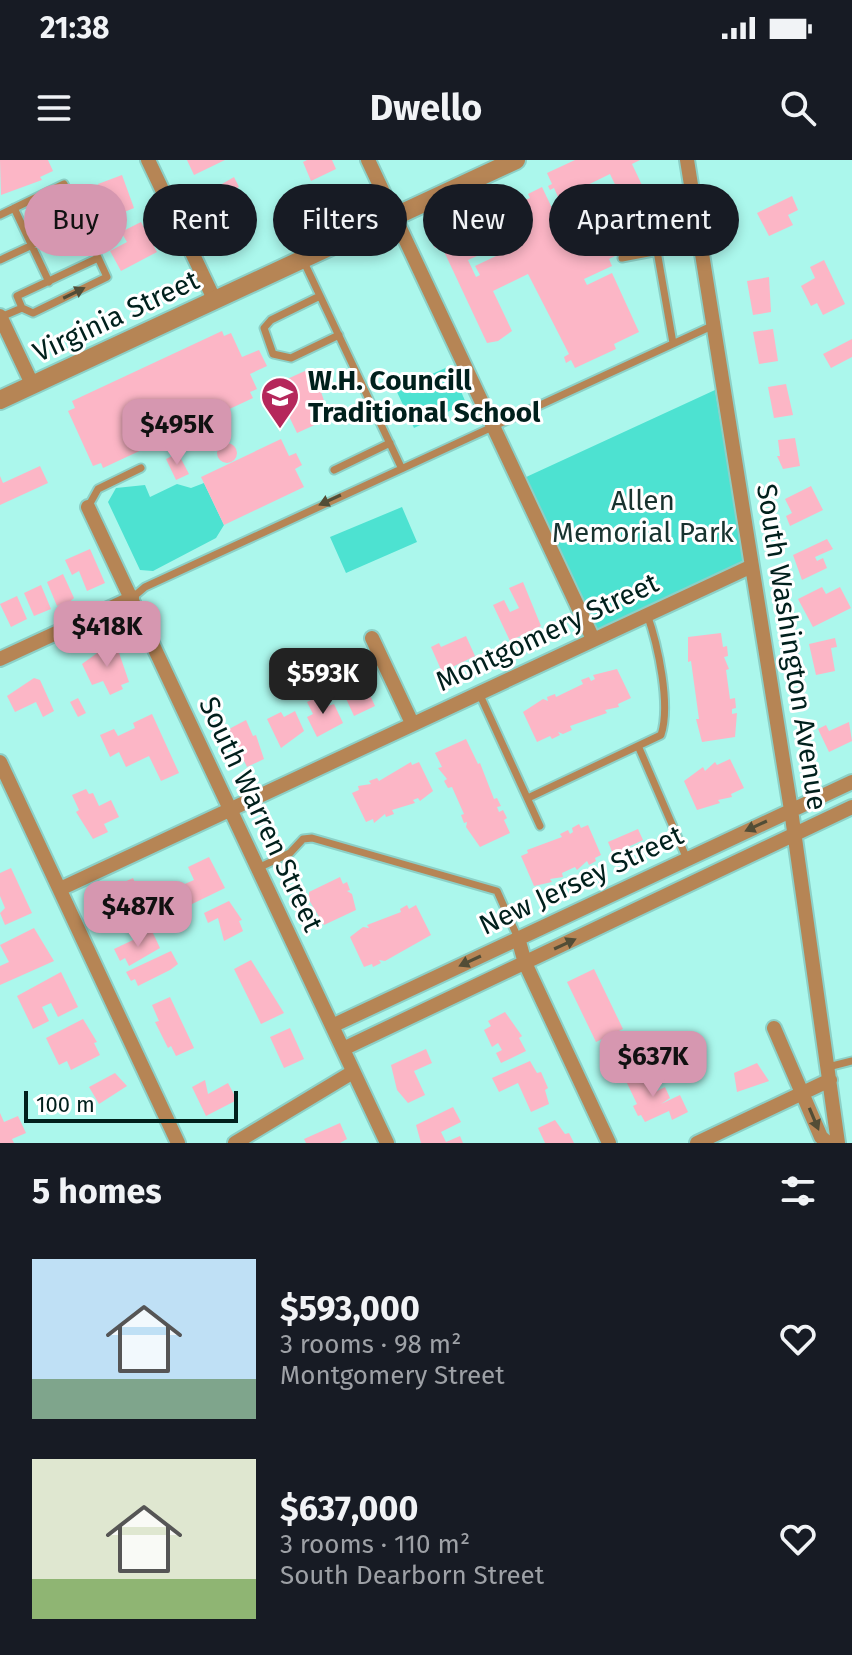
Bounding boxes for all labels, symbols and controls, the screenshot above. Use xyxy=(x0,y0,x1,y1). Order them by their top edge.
text: 21:38 xyxy=(40,10,109,46)
icon: menu xyxy=(32,86,76,130)
text: Dwello xyxy=(370,86,482,130)
icon: search xyxy=(776,86,820,130)
chip: Buy xyxy=(24,184,127,256)
chip: Rent xyxy=(143,184,257,256)
chip: Filters xyxy=(273,184,407,256)
chip: New xyxy=(423,184,533,256)
chip: Apartment xyxy=(549,184,739,256)
street label: Virginia Street xyxy=(28,263,205,369)
one-way arrow xyxy=(62,286,86,300)
place label: W.H. Councill Traditional School xyxy=(308,364,541,429)
school or university icon: W.H. Councill Traditional School xyxy=(259,375,301,430)
pin: $495K xyxy=(121,399,233,467)
text: $495K xyxy=(140,409,214,440)
street label: South Washington Avenue xyxy=(750,481,834,813)
park label: Allen Memorial Park xyxy=(552,484,735,549)
one-way arrow xyxy=(319,493,342,507)
street label: Montgomery Street xyxy=(430,566,664,698)
pin: $418K xyxy=(51,601,163,669)
text: $418K xyxy=(72,611,142,642)
pin: $593K xyxy=(267,648,379,716)
text: $593K xyxy=(287,658,359,689)
street label: South Warren Street xyxy=(192,691,330,937)
street label: New Jersey Street xyxy=(474,818,689,942)
one-way arrow xyxy=(744,819,767,833)
pin: $487K xyxy=(82,881,194,949)
text: $487K xyxy=(102,891,174,922)
one-way arrow xyxy=(553,937,577,951)
one-way arrow xyxy=(458,954,481,968)
pin: $637K xyxy=(597,1031,709,1099)
text: $637K xyxy=(618,1041,688,1072)
scale bar xyxy=(24,1087,238,1123)
text: 100 m xyxy=(36,1091,95,1118)
one-way arrow xyxy=(807,1107,820,1131)
icon: filters xyxy=(776,1169,820,1213)
text: 5 homes xyxy=(32,1171,162,1212)
text: $593,000 xyxy=(280,1288,420,1329)
icon: home xyxy=(96,1291,192,1387)
icon: heart xyxy=(776,1317,820,1361)
text: 3 rooms · 98 m² xyxy=(280,1329,461,1360)
text: Montgomery Street xyxy=(280,1360,505,1391)
text: $637,000 xyxy=(280,1488,418,1529)
icon: home xyxy=(96,1491,192,1587)
icon: heart xyxy=(776,1517,820,1561)
text: 3 rooms · 110 m² xyxy=(280,1529,470,1560)
text: South Dearborn Street xyxy=(280,1560,544,1591)

